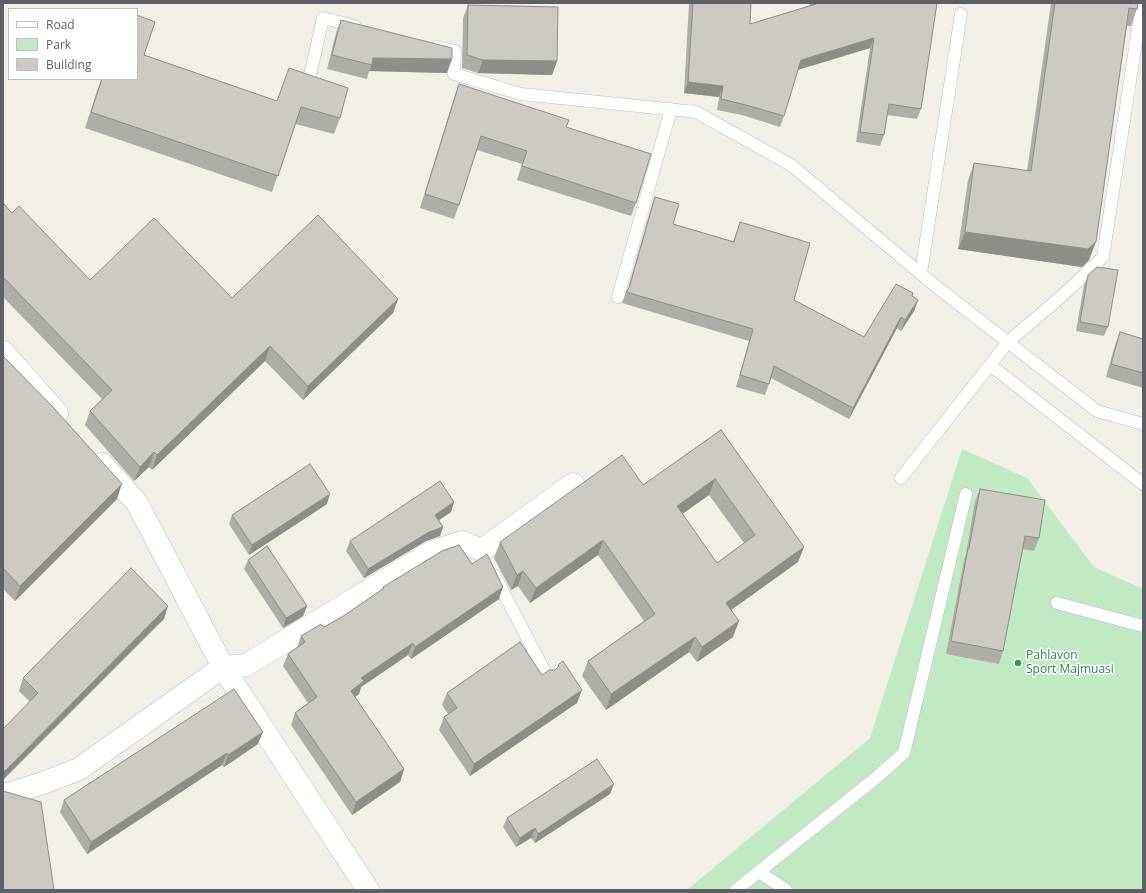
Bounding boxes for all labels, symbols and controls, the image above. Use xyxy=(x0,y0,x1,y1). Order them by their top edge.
legend xyxy=(8,8,138,80)
text: Road xyxy=(46,16,75,33)
text: Park xyxy=(46,36,71,53)
text: Building xyxy=(46,56,91,73)
place label: Pahlavon Sport Majmuasi xyxy=(1026,649,1114,677)
marker: Pahlavon Sport Majmuasi xyxy=(1013,658,1023,668)

